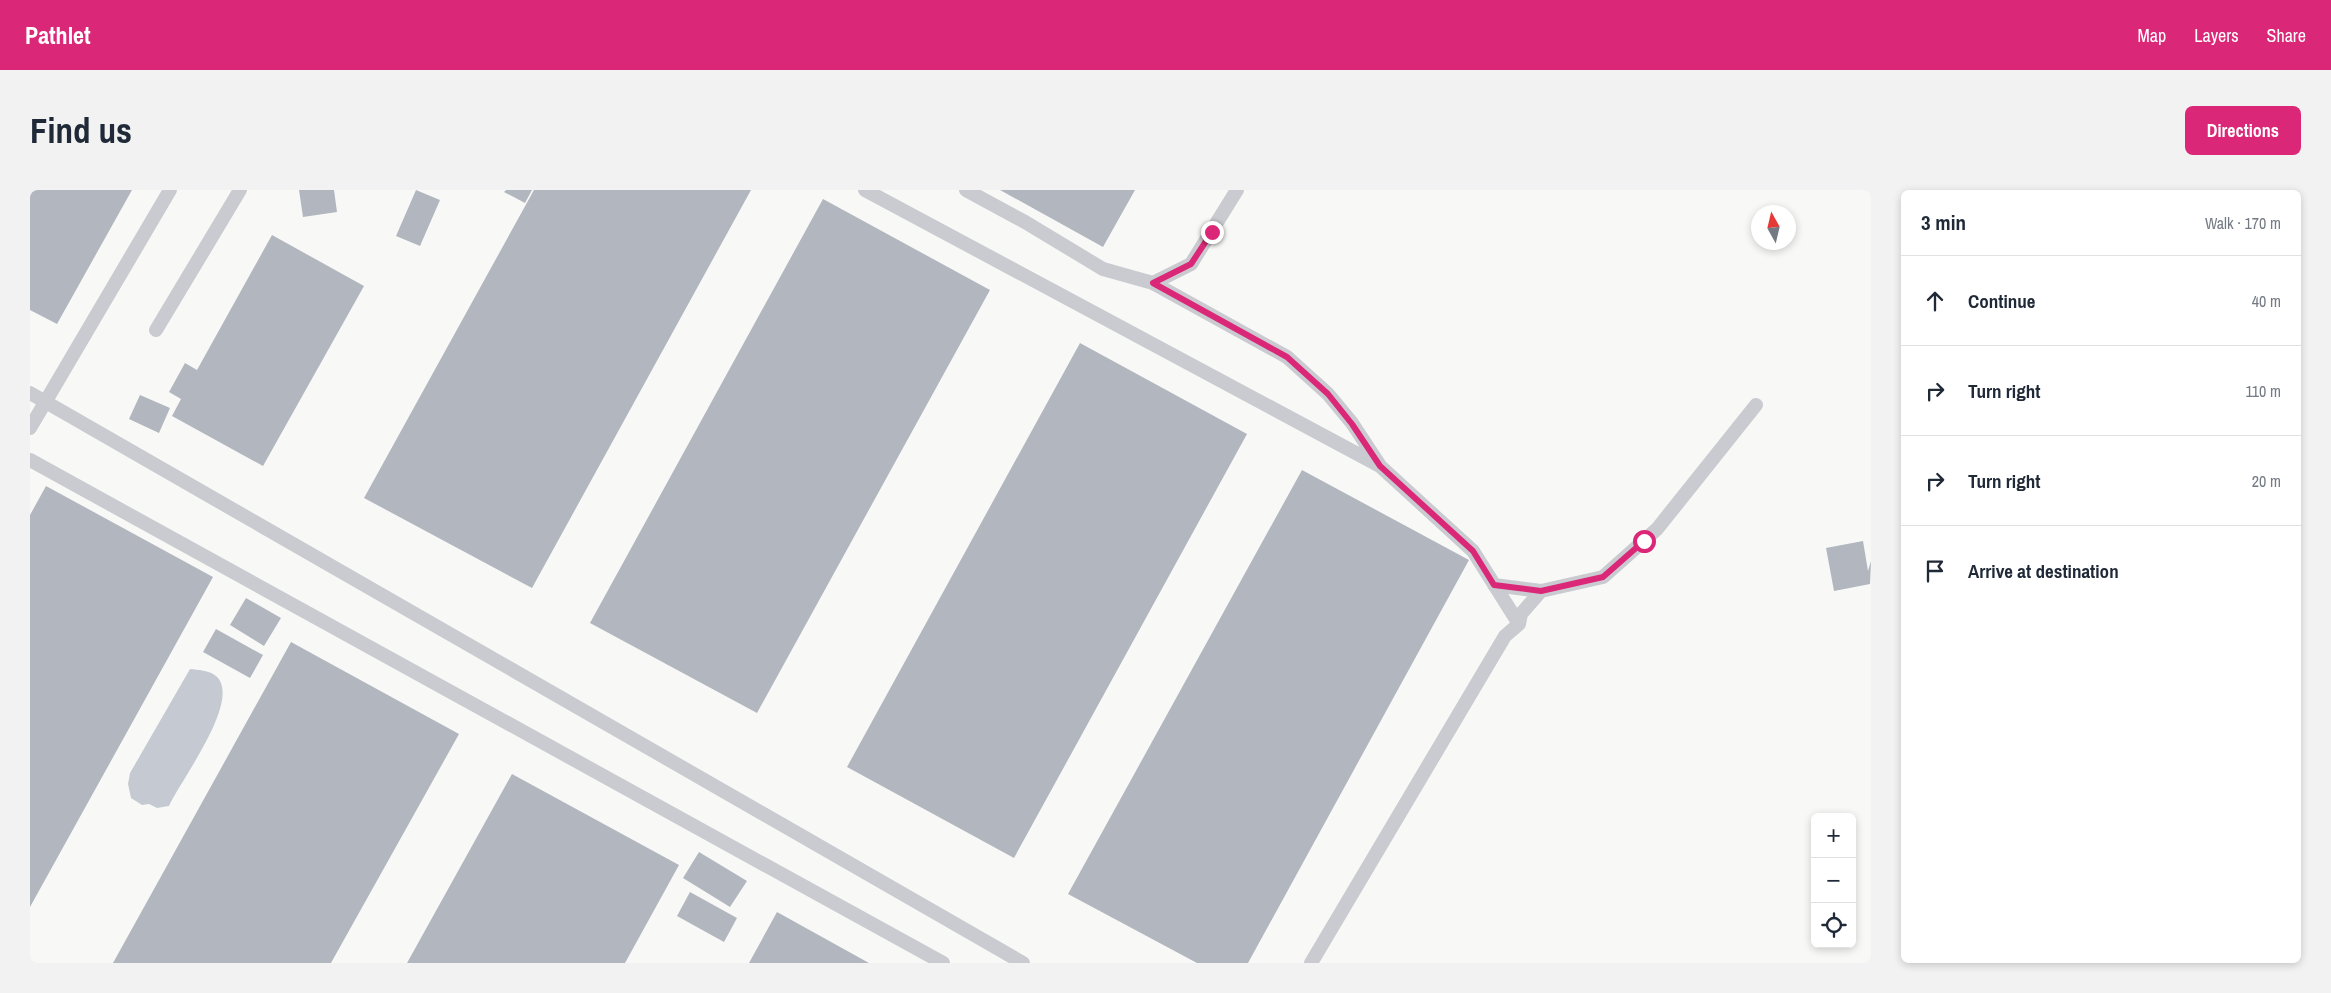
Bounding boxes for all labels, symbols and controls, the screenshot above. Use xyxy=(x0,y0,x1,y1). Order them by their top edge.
text: Pathlet xyxy=(25,19,91,51)
text: Map xyxy=(2138,23,2166,48)
text: Layers xyxy=(2194,23,2239,48)
text: Share xyxy=(2267,23,2306,48)
button: Directions xyxy=(2185,106,2301,155)
text: Find us xyxy=(30,107,132,154)
north arrow xyxy=(1751,205,1796,250)
text: 3 min xyxy=(1921,208,1966,237)
text: Walk · 170 m xyxy=(2205,212,2281,234)
route end xyxy=(1201,221,1224,244)
icon: ahead xyxy=(1921,287,1949,315)
text: Continue xyxy=(1968,288,2036,314)
text: 40 m xyxy=(2252,290,2281,312)
icon: right xyxy=(1921,377,1949,405)
text: Turn right xyxy=(1968,378,2040,404)
text: 110 m xyxy=(2245,380,2281,402)
icon: right xyxy=(1921,467,1949,495)
text: Turn right xyxy=(1968,468,2040,494)
text: 20 m xyxy=(2252,470,2281,492)
route start xyxy=(1633,530,1656,553)
icon: arrive xyxy=(1921,557,1949,585)
text: Arrive at destination xyxy=(1968,558,2119,584)
map controls xyxy=(1811,813,1856,948)
button: + xyxy=(1811,813,1856,858)
button: − xyxy=(1811,858,1856,903)
button: locate xyxy=(1811,903,1856,948)

